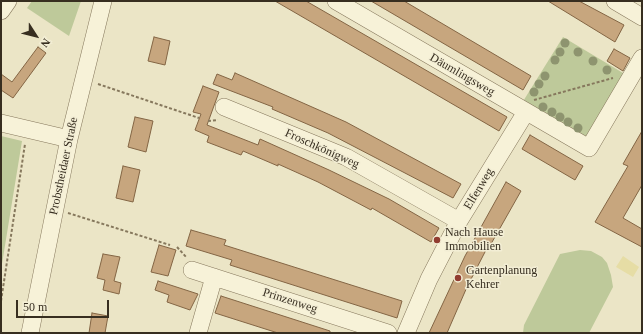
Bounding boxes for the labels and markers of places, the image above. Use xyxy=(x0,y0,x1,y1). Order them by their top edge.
place label: Nach Hause Immobilien xyxy=(445,226,503,254)
marker: Nach Hause Immobilien xyxy=(432,235,442,245)
place label: Gartenplanung Kehrer xyxy=(466,264,537,292)
marker: Gartenplanung Kehrer xyxy=(453,273,463,283)

